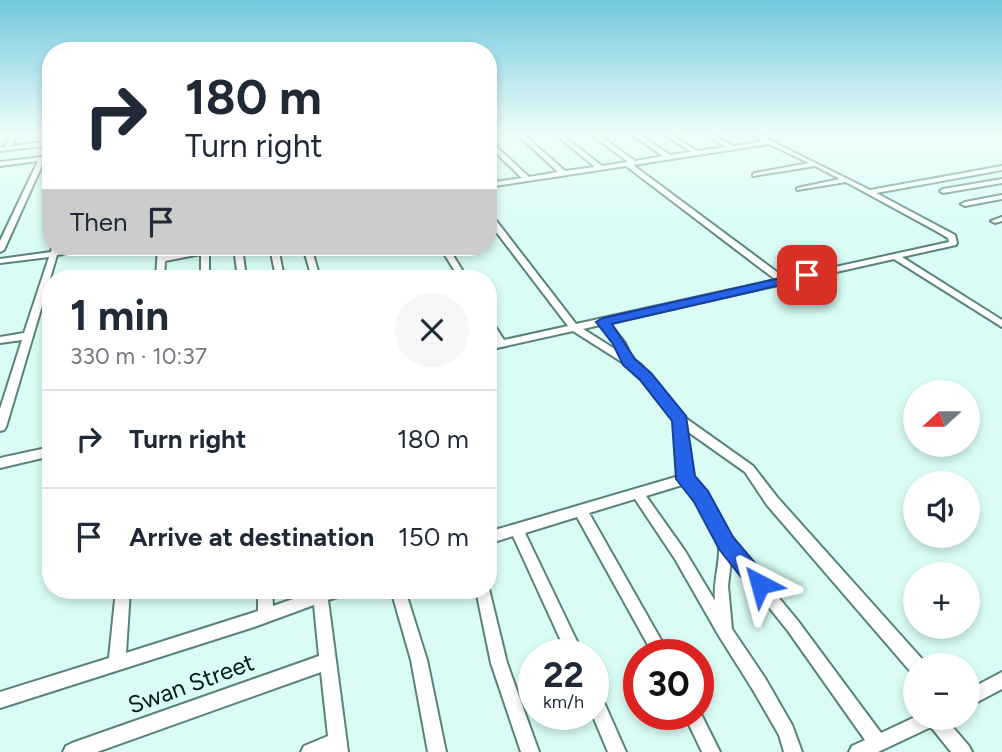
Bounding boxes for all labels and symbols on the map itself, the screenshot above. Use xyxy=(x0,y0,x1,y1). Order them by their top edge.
pin xyxy=(777,245,837,305)
north arrow xyxy=(903,380,980,457)
position arrow xyxy=(723,547,797,621)
speed limit sign: 30 xyxy=(623,639,714,730)
street label: Swan Street xyxy=(124,647,258,720)

